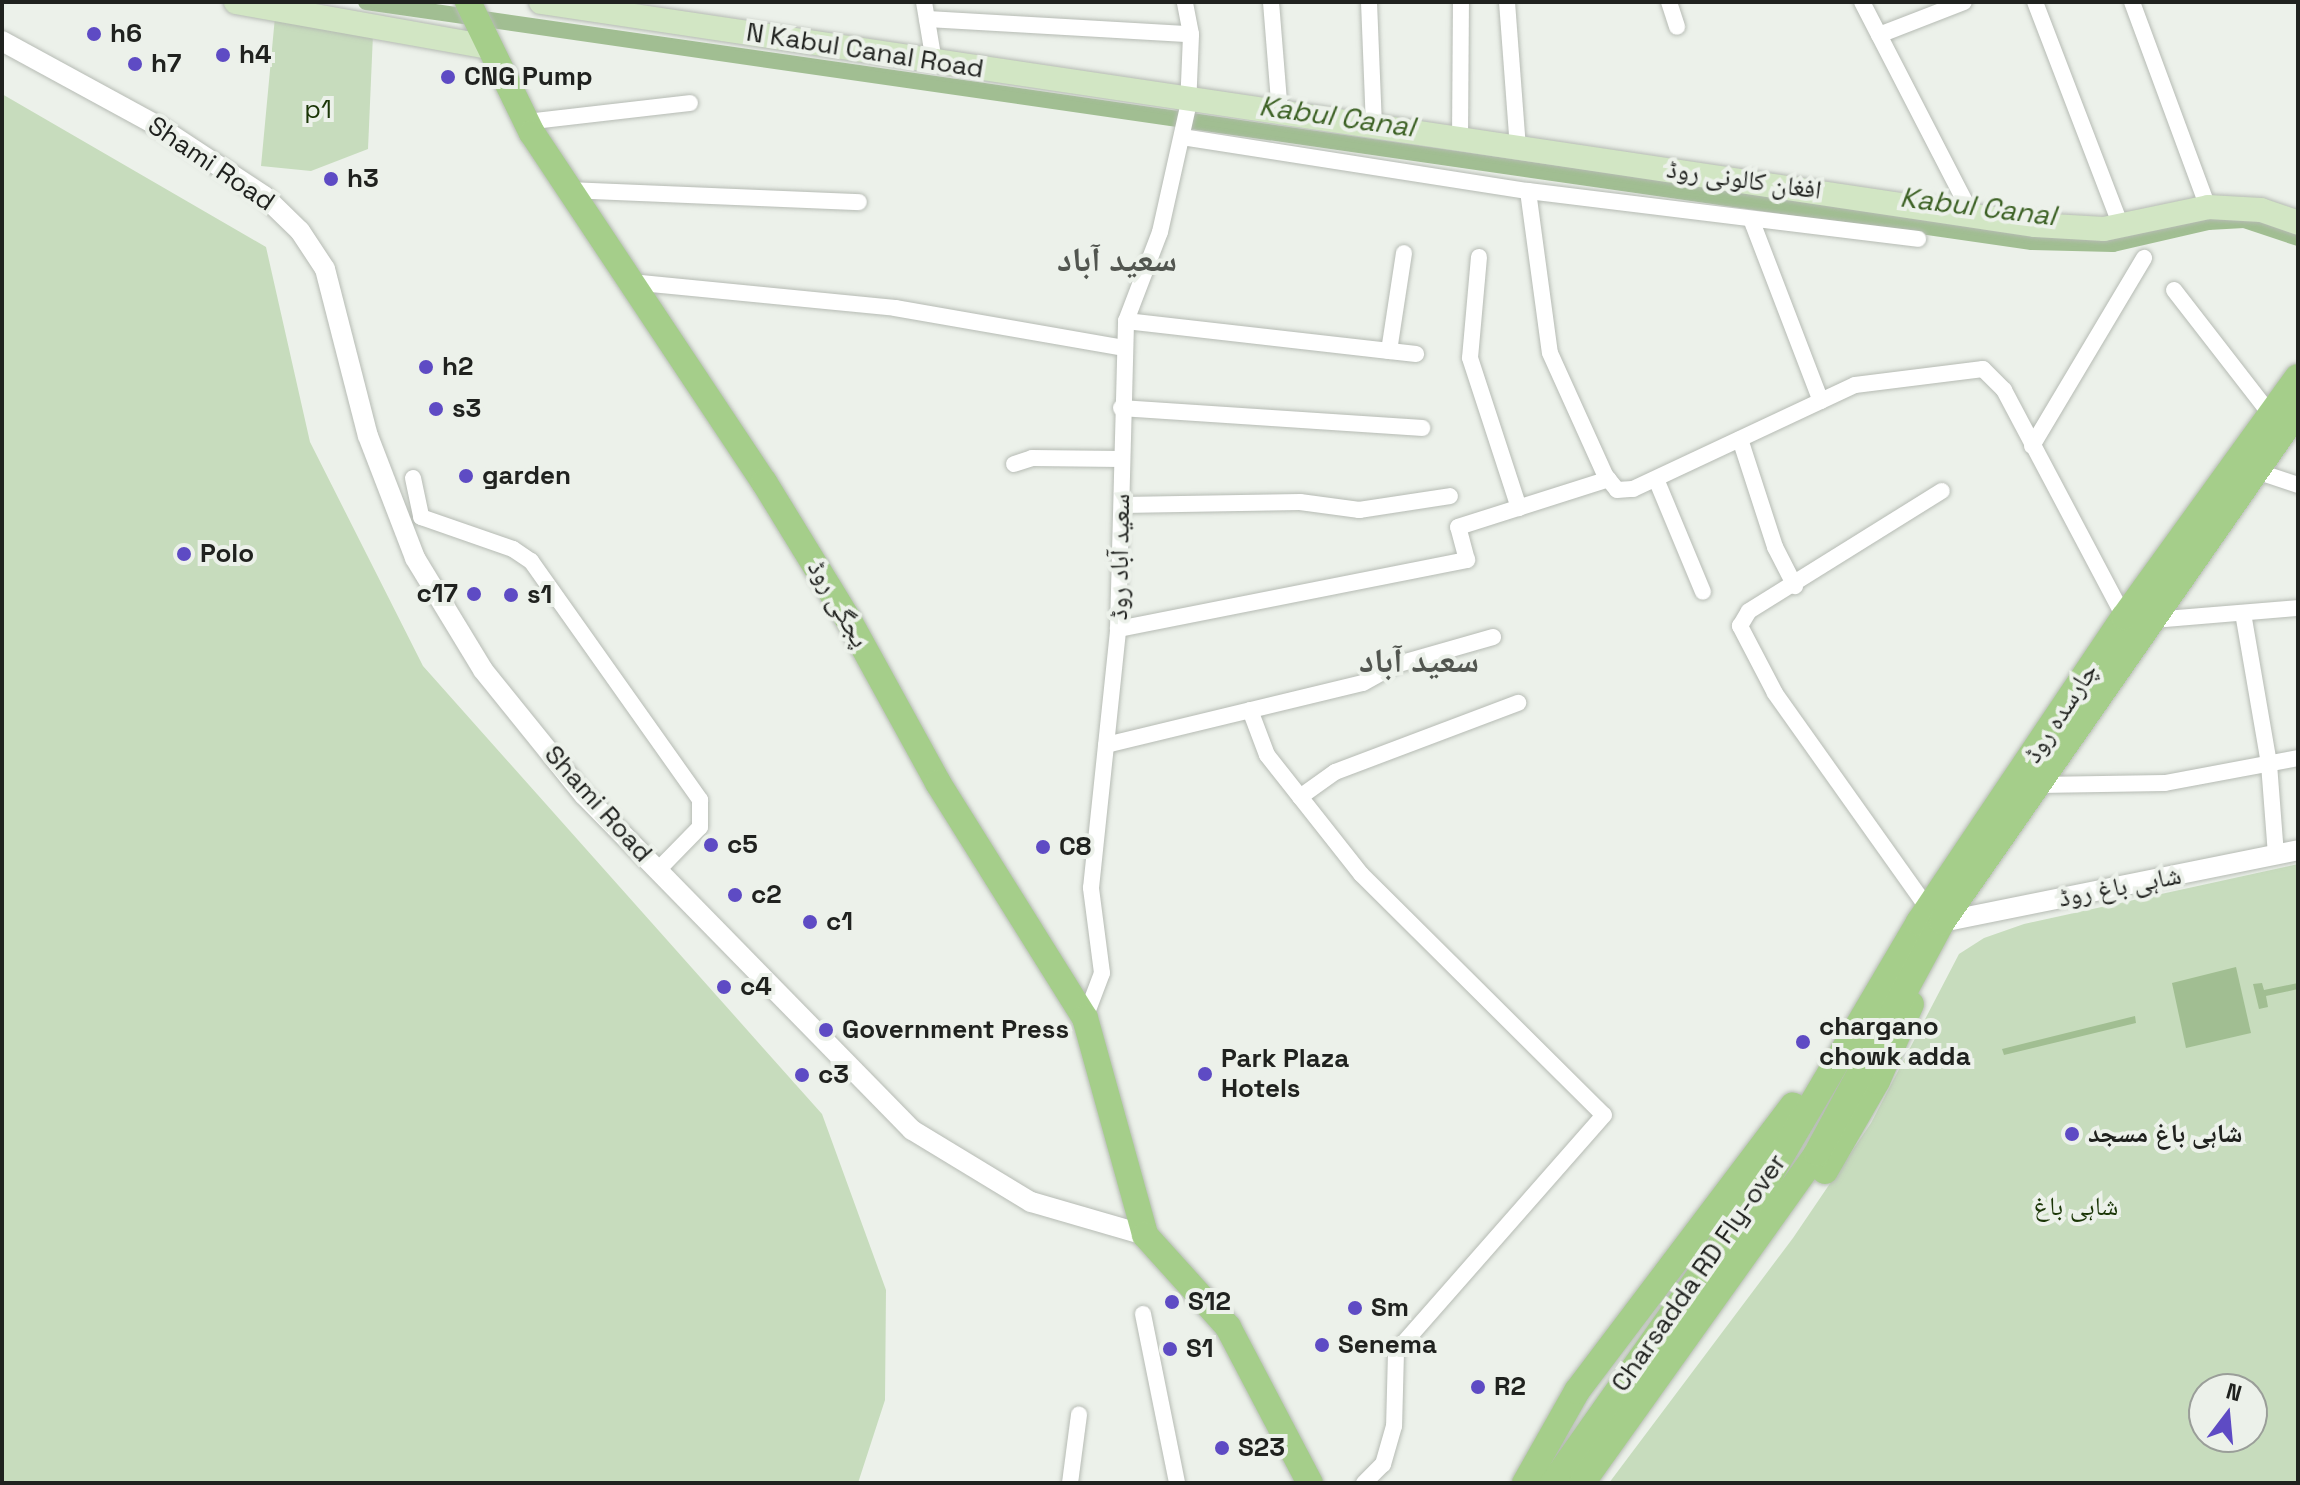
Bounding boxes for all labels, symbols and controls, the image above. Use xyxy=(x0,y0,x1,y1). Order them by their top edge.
street label: N Kabul Canal Road xyxy=(744,17,986,85)
place label: h6 xyxy=(110,18,142,50)
marker: h6 xyxy=(85,25,103,43)
place label: h4 xyxy=(239,39,272,71)
marker: h4 xyxy=(214,46,232,64)
place label: h7 xyxy=(151,48,181,80)
marker: h7 xyxy=(126,55,144,73)
place label: CNG Pump xyxy=(464,61,592,93)
marker: CNG Pump xyxy=(439,68,457,86)
water label: Kabul Canal xyxy=(1257,88,1417,144)
park label: p1 xyxy=(304,94,332,126)
street label: Shami Road xyxy=(142,110,280,218)
street label: افغان کالونی روڈ xyxy=(1665,154,1823,206)
place label: h3 xyxy=(347,163,379,195)
marker: h3 xyxy=(322,170,340,188)
water label: Kabul Canal xyxy=(1898,180,2058,232)
district label: سعید آباد xyxy=(1057,240,1177,280)
place label: h2 xyxy=(442,351,473,383)
marker: h2 xyxy=(417,358,435,376)
place label: s3 xyxy=(452,393,481,425)
marker: s3 xyxy=(427,400,445,418)
place label: garden xyxy=(482,460,571,492)
marker: garden xyxy=(457,467,475,485)
street label: سعید آباد روڈ xyxy=(1103,493,1137,621)
place label: Polo xyxy=(200,538,254,570)
marker: Polo xyxy=(175,545,193,563)
street label: پجگی روڈ xyxy=(801,555,875,653)
place label: c17 xyxy=(417,578,458,610)
place label: s1 xyxy=(527,579,552,611)
marker: c17 xyxy=(465,585,483,603)
marker: s1 xyxy=(502,586,520,604)
district label: سعید آباد xyxy=(1359,641,1479,681)
street label: چارسدہ روڈ xyxy=(2017,657,2105,769)
street label: Shami Road xyxy=(538,739,658,869)
place label: c5 xyxy=(727,829,758,861)
place label: C8 xyxy=(1059,831,1091,863)
marker: c5 xyxy=(702,836,720,854)
marker: C8 xyxy=(1034,838,1052,856)
street label: شاہی باغ روڈ xyxy=(2056,860,2184,914)
place label: c2 xyxy=(751,879,782,911)
marker: c2 xyxy=(726,886,744,904)
place label: c1 xyxy=(826,906,853,938)
marker: c1 xyxy=(801,913,819,931)
place label: c4 xyxy=(740,971,772,1003)
marker: c4 xyxy=(715,978,733,996)
place label: chargano chowk adda xyxy=(1819,1011,1971,1072)
place label: Government Press xyxy=(842,1014,1069,1046)
marker: Government Press xyxy=(817,1021,835,1039)
marker: chargano chowk adda xyxy=(1794,1033,1812,1051)
place label: Park Plaza Hotels xyxy=(1221,1043,1349,1104)
place label: c3 xyxy=(818,1059,849,1091)
marker: Park Plaza Hotels xyxy=(1196,1065,1214,1083)
marker: c3 xyxy=(793,1066,811,1084)
place label: شاہی باغ مسجد xyxy=(2088,1118,2242,1150)
marker: شاہی باغ مسجد xyxy=(2063,1125,2081,1143)
street label: Charsadda RD Fly-over xyxy=(1605,1148,1793,1398)
park label: شاہی باغ xyxy=(2034,1191,2118,1223)
place label: S12 xyxy=(1188,1286,1231,1318)
place label: Sm xyxy=(1371,1292,1409,1324)
marker: S12 xyxy=(1163,1293,1181,1311)
marker: Sm xyxy=(1346,1299,1364,1317)
place label: Senema xyxy=(1338,1329,1437,1361)
place label: S1 xyxy=(1186,1333,1214,1365)
marker: Senema xyxy=(1313,1336,1331,1354)
marker: S1 xyxy=(1161,1340,1179,1358)
place label: R2 xyxy=(1494,1371,1526,1403)
north arrow xyxy=(2188,1373,2268,1453)
text: N xyxy=(2223,1376,2245,1407)
marker: R2 xyxy=(1469,1378,1487,1396)
place label: S23 xyxy=(1238,1432,1285,1464)
marker: S23 xyxy=(1213,1439,1231,1457)

